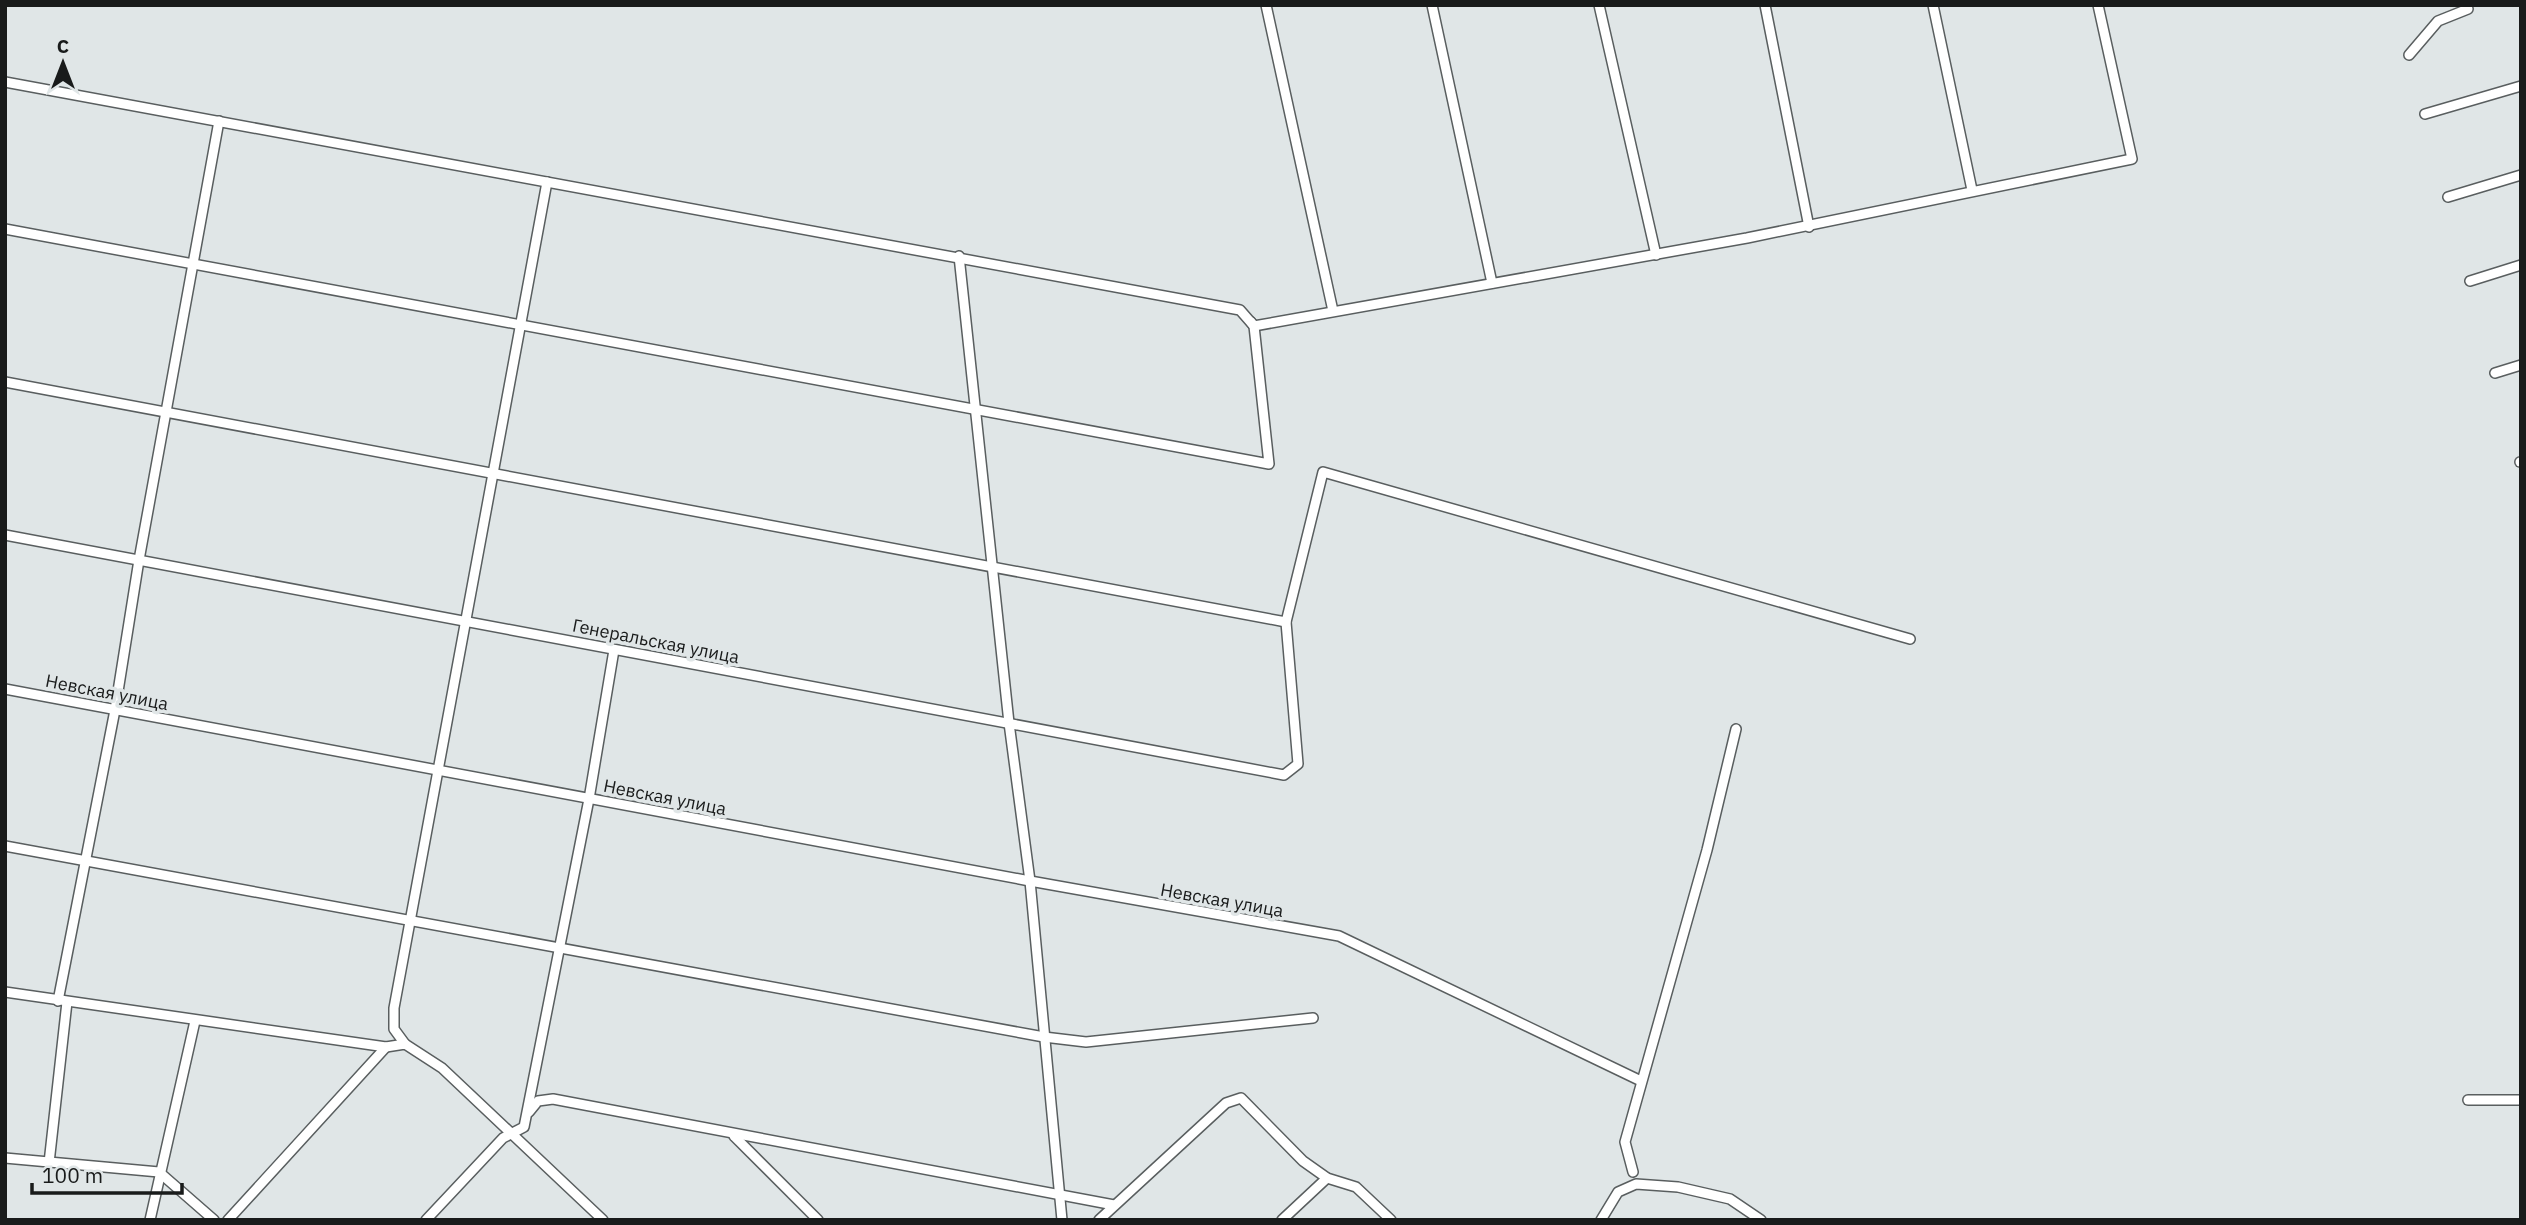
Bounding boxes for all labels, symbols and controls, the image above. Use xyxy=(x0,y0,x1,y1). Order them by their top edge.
north arrow xyxy=(28,28,98,98)
text: С xyxy=(57,34,69,58)
street label: Генеральская улица xyxy=(571,614,742,669)
street label: Невская улица xyxy=(44,669,171,715)
street label: Невская улица xyxy=(602,774,729,820)
street label: Невская улица xyxy=(1159,878,1286,922)
scale bar xyxy=(32,1152,182,1196)
text: 100 m xyxy=(42,1161,103,1189)

